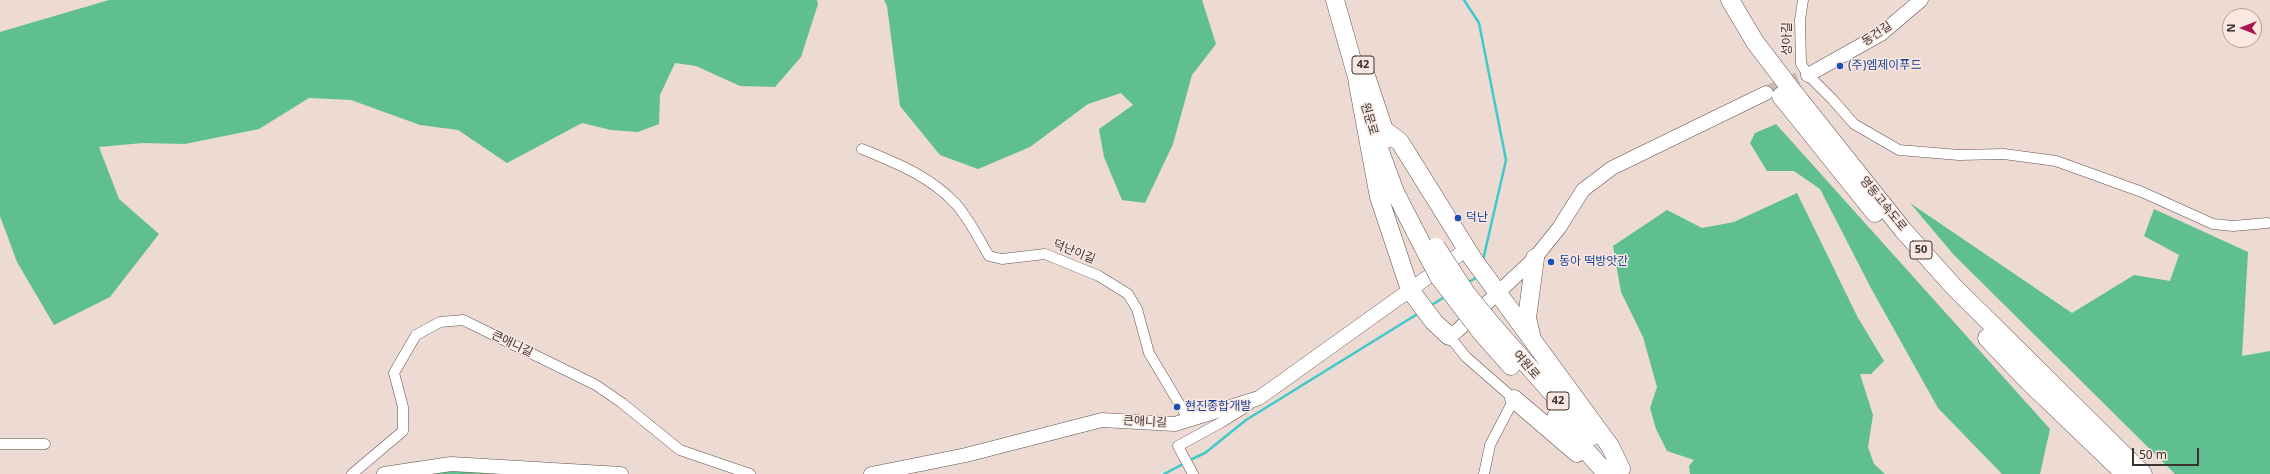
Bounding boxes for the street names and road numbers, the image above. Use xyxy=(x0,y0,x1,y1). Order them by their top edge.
street label: 동건길 xyxy=(1859,19,1895,49)
street label: 성아길 xyxy=(1781,22,1795,56)
road number: 42 xyxy=(1352,56,1374,74)
street label: 원문로 xyxy=(1357,101,1381,137)
street label: 영동고속도로 xyxy=(1857,174,1909,234)
street label: 덕난이길 xyxy=(1051,237,1097,267)
road number: 50 xyxy=(1910,241,1932,259)
street label: 큰애니길 xyxy=(489,328,535,360)
street label: 여원로 xyxy=(1510,348,1542,382)
road number: 42 xyxy=(1547,392,1569,410)
street label: 큰애니길 xyxy=(1123,414,1167,430)

